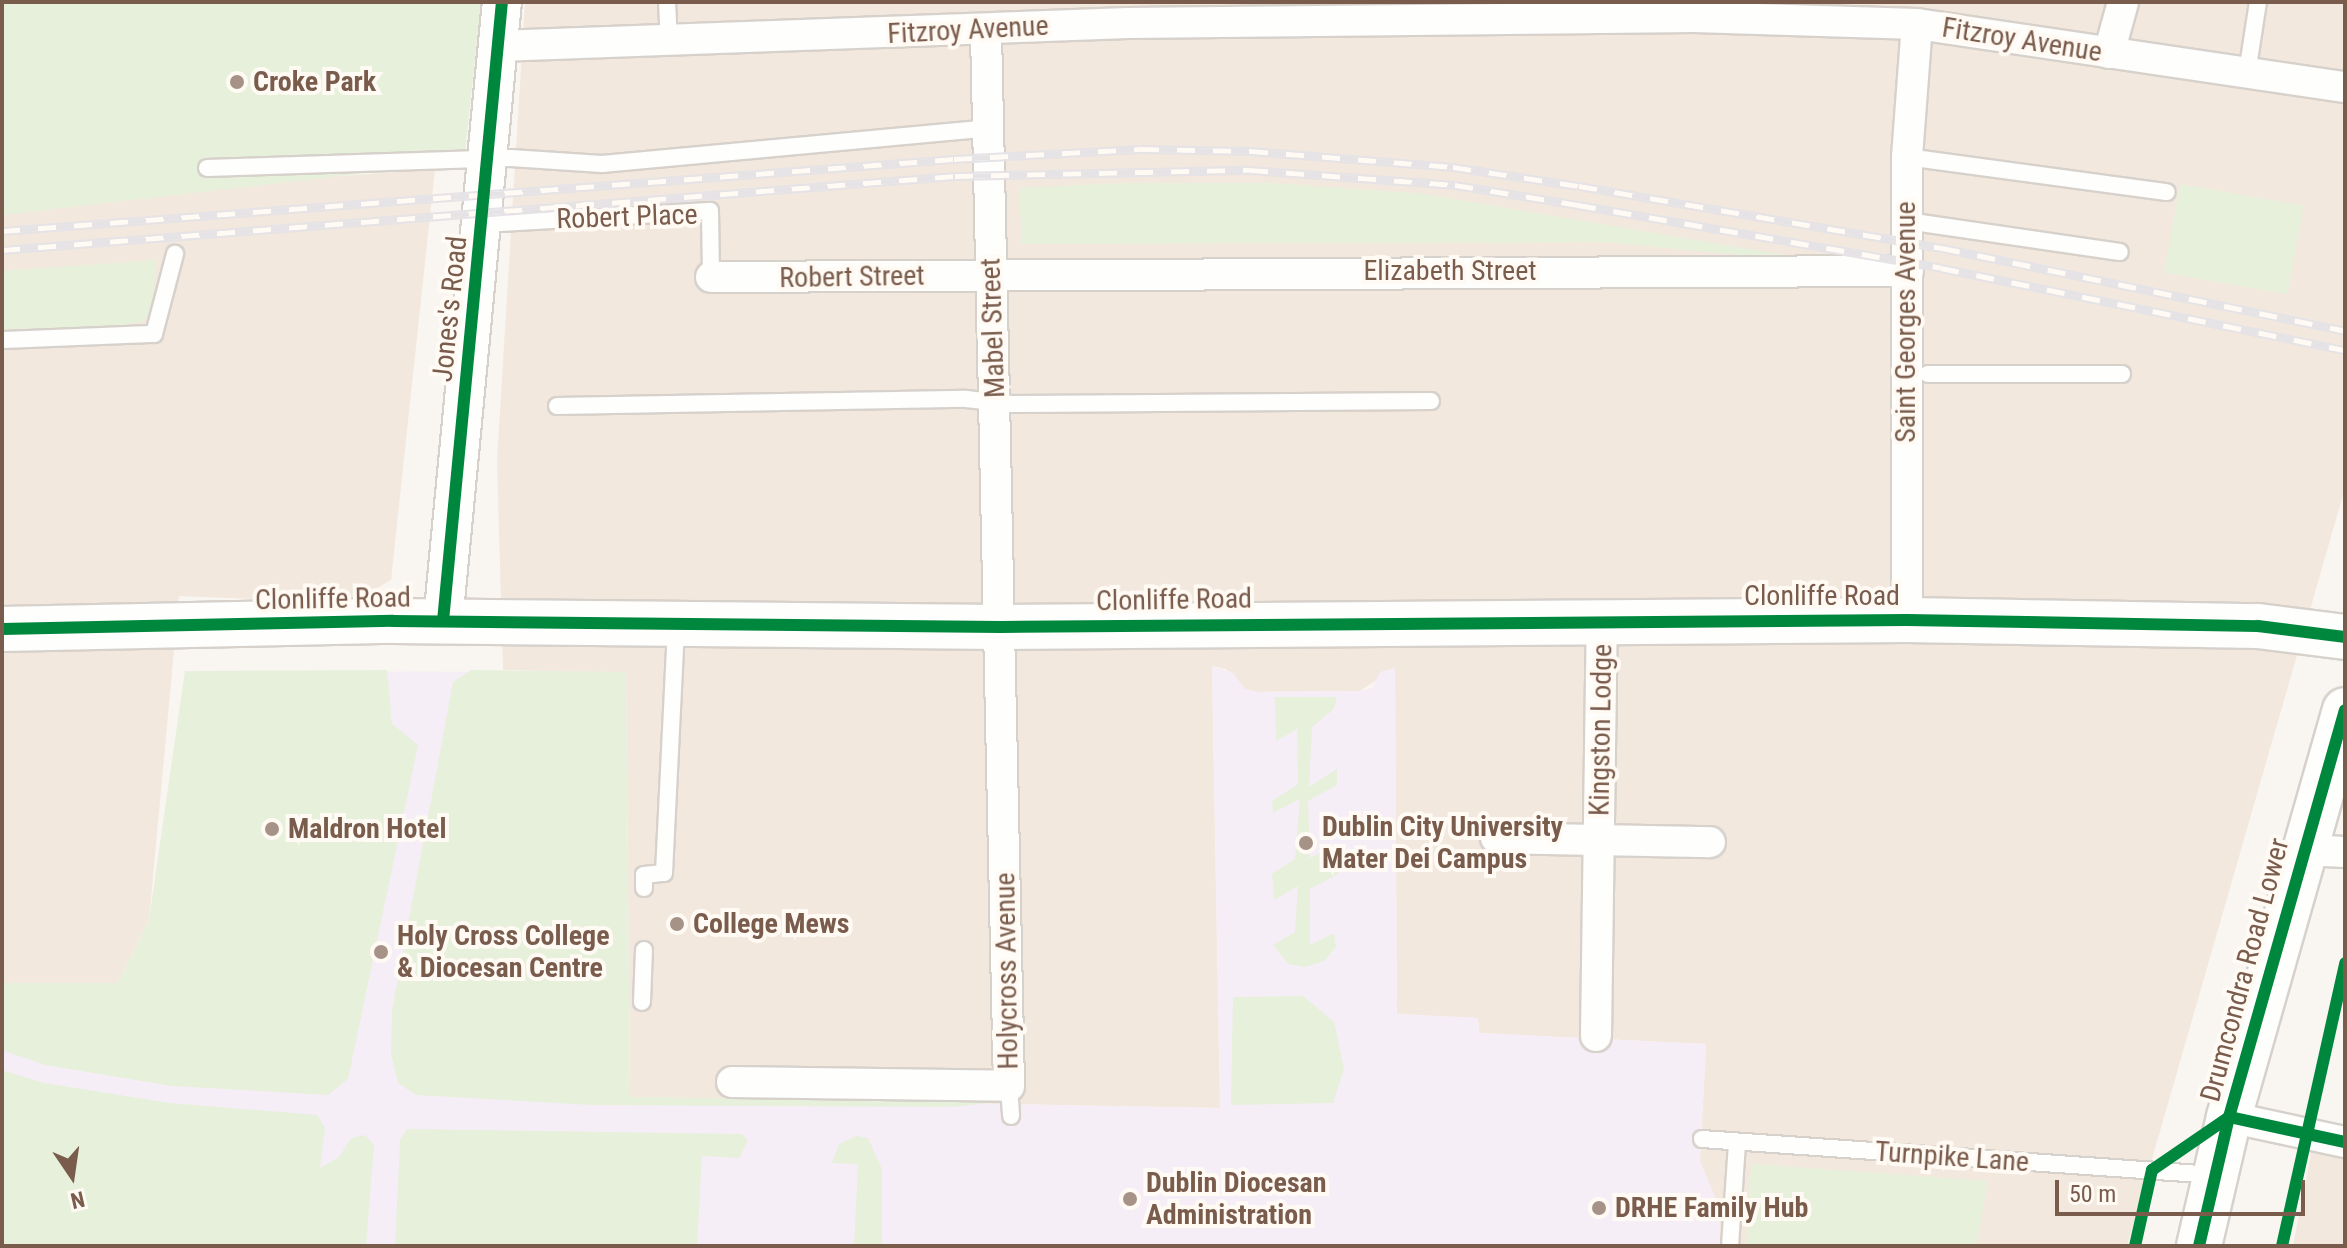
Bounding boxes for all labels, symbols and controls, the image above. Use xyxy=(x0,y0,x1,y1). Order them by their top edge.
street label: Fitzroy Avenue xyxy=(887,9,1049,51)
street label: Fitzroy Avenue xyxy=(1940,11,2104,69)
place label: Croke Park xyxy=(253,65,376,99)
marker: Croke Park xyxy=(228,73,246,91)
street label: Robert Place xyxy=(556,198,698,236)
street label: Saint Georges Avenue xyxy=(1889,201,1923,443)
street label: Jones's Road xyxy=(426,235,474,383)
street label: Elizabeth Street xyxy=(1363,254,1537,288)
street label: Mabel Street xyxy=(974,257,1012,399)
street label: Robert Street xyxy=(779,259,925,295)
street label: Clonliffe Road xyxy=(1744,579,1900,613)
street label: Clonliffe Road xyxy=(255,581,411,617)
street label: Clonliffe Road xyxy=(1096,582,1252,618)
street label: Kingston Lodge xyxy=(1583,644,1619,816)
place label: Dublin City University Mater Dei Campus xyxy=(1322,810,1563,876)
place label: Maldron Hotel xyxy=(288,812,446,846)
marker: Maldron Hotel xyxy=(263,820,281,838)
marker: Dublin City University Mater Dei Campus xyxy=(1297,834,1315,852)
street label: Drumcondra Road Lower xyxy=(2194,835,2296,1105)
street label: Holycross Avenue xyxy=(988,872,1026,1070)
place label: College Mews xyxy=(693,907,849,941)
marker: College Mews xyxy=(668,915,686,933)
place label: Holy Cross College & Diocesan Centre xyxy=(397,919,610,985)
marker: Holy Cross College & Diocesan Centre xyxy=(372,943,390,961)
street label: Turnpike Lane xyxy=(1874,1135,2030,1179)
north arrow xyxy=(32,1136,112,1216)
scale bar xyxy=(2059,1164,2309,1214)
place label: Dublin Diocesan Administration xyxy=(1146,1166,1327,1232)
text: 50 m xyxy=(2069,1180,2116,1208)
text: N xyxy=(68,1186,87,1214)
marker: Dublin Diocesan Administration xyxy=(1121,1190,1139,1208)
place label: DRHE Family Hub xyxy=(1615,1191,1808,1225)
marker: DRHE Family Hub xyxy=(1590,1199,1608,1217)

